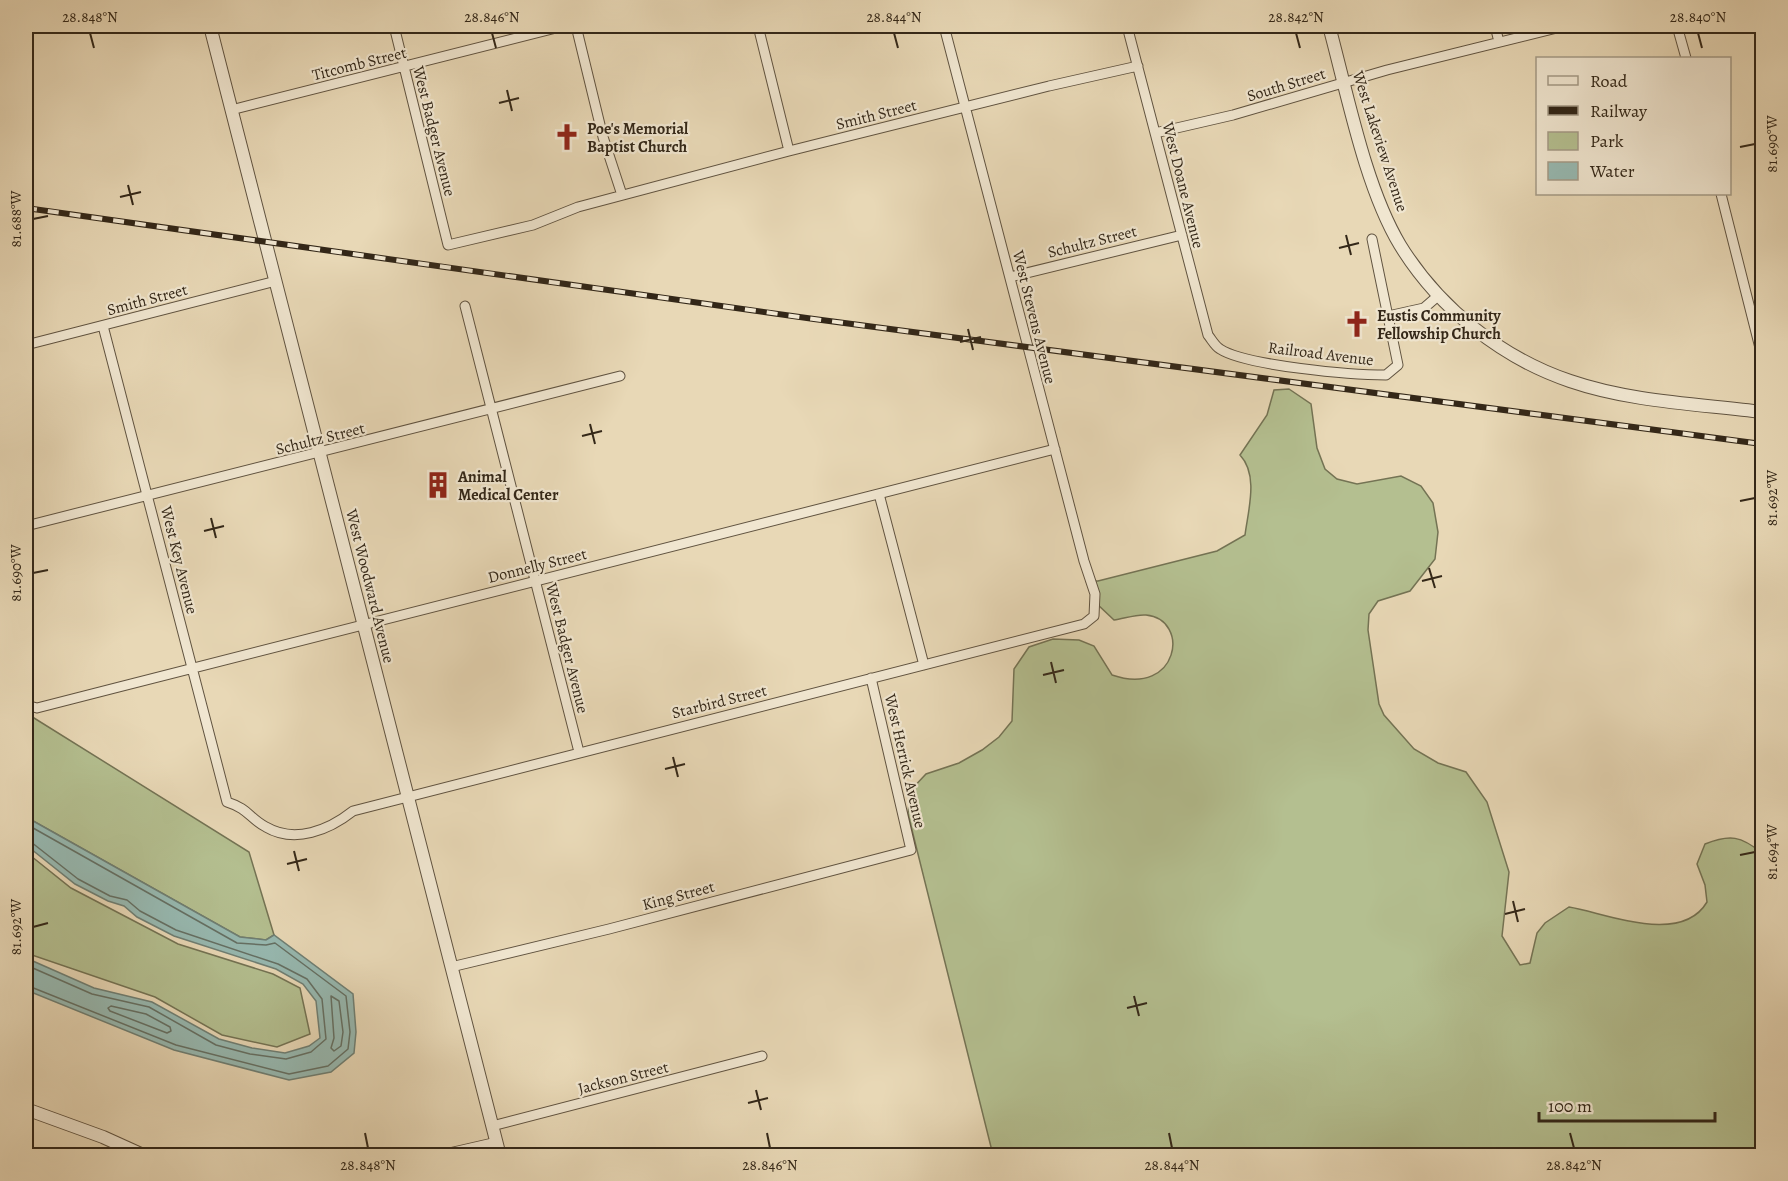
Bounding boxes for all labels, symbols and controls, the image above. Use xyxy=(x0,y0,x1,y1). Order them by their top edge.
text: 28.848°N xyxy=(62,7,118,27)
text: 28.846°N xyxy=(464,7,520,27)
text: 28.844°N xyxy=(866,7,922,27)
text: 28.842°N xyxy=(1268,7,1324,27)
text: 28.840°N xyxy=(1670,7,1726,27)
street label: Titcomb Street xyxy=(310,42,409,86)
legend xyxy=(1536,57,1731,195)
street label: West Badger Avenue xyxy=(407,63,461,199)
street label: South Street xyxy=(1244,63,1328,107)
street label: West Lakeview Avenue xyxy=(1347,67,1413,215)
text: Road xyxy=(1590,69,1628,93)
street label: Smith Street xyxy=(834,94,919,136)
text: Railway xyxy=(1590,99,1648,123)
text: 81.690°W xyxy=(1762,115,1782,173)
place label: Poe's Memorial Baptist Church xyxy=(587,118,689,158)
street label: West Doane Avenue xyxy=(1156,119,1209,251)
church icon: Poe's Memorial Baptist Church xyxy=(552,122,582,152)
text: Park xyxy=(1590,129,1624,153)
text: Water xyxy=(1589,159,1635,183)
text: 81.688°W xyxy=(6,191,26,247)
street label: Schultz Street xyxy=(1045,220,1139,264)
street label: West Stevens Avenue xyxy=(1007,247,1061,386)
street label: Smith Street xyxy=(105,279,190,321)
place label: Eustis Community Fellowship Church xyxy=(1377,305,1501,345)
church icon: Eustis Community Fellowship Church xyxy=(1342,309,1372,339)
street label: Railroad Avenue xyxy=(1267,337,1375,371)
street label: Schultz Street xyxy=(273,417,367,461)
place label: Animal Medical Center xyxy=(457,466,559,506)
building icon: Animal Medical Center xyxy=(423,470,453,500)
text: 81.692°W xyxy=(1762,470,1782,526)
street label: West Key Avenue xyxy=(155,503,203,616)
street label: West Woodward Avenue xyxy=(340,506,400,665)
street label: Donnelly Street xyxy=(485,543,589,589)
text: 81.690°W xyxy=(6,544,26,602)
street label: West Badger Avenue xyxy=(540,580,594,716)
street label: Starbird Street xyxy=(669,680,769,724)
street label: West Herrick Avenue xyxy=(879,691,931,830)
text: 81.694°W xyxy=(1762,824,1782,880)
street label: King Street xyxy=(640,876,717,916)
text: 81.692°W xyxy=(6,899,26,955)
street label: Jackson Street xyxy=(576,1056,671,1100)
scale bar xyxy=(1539,1085,1714,1123)
text: 100 m xyxy=(1548,1094,1592,1118)
text: 28.848°N xyxy=(340,1155,396,1175)
text: 28.846°N xyxy=(742,1155,798,1175)
text: 28.844°N xyxy=(1144,1155,1200,1175)
text: 28.842°N xyxy=(1546,1155,1602,1175)

